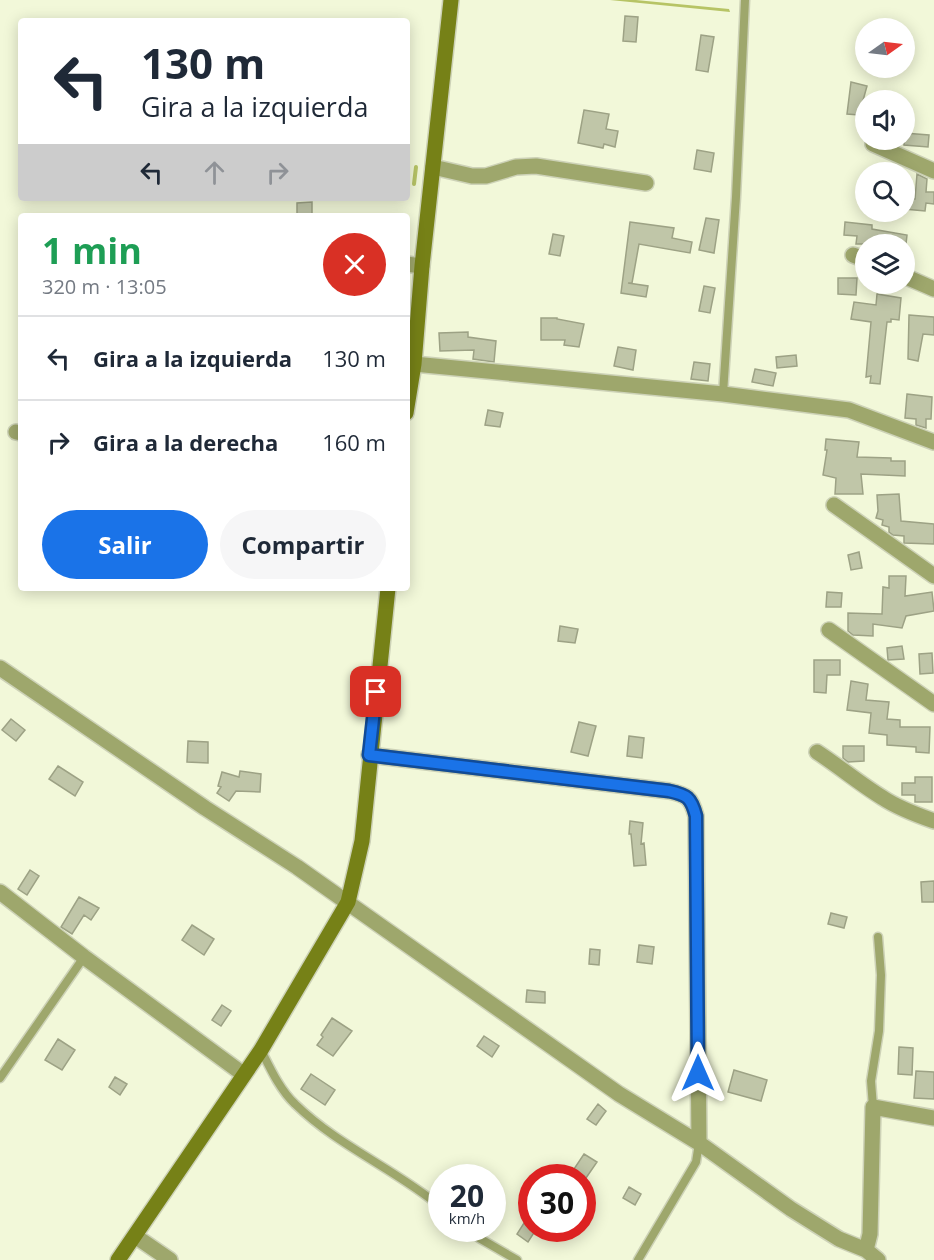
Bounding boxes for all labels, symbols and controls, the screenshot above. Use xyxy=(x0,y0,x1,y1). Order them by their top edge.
north arrow xyxy=(855,18,915,78)
map controls xyxy=(855,18,915,294)
text: 130 m xyxy=(141,34,265,91)
icon: left xyxy=(42,42,120,120)
text: Gira a la izquierda xyxy=(141,88,368,125)
button: sound xyxy=(855,90,915,150)
icon: left xyxy=(135,156,168,189)
icon: ahead xyxy=(198,156,231,189)
icon: right xyxy=(261,156,294,189)
button: search xyxy=(855,162,915,222)
text: 1 min xyxy=(42,226,142,275)
button: close xyxy=(323,233,386,296)
button: layers xyxy=(855,234,915,294)
text: 320 m · 13:05 xyxy=(42,273,167,300)
icon: left xyxy=(42,342,75,375)
text: Gira a la izquierda xyxy=(93,343,292,373)
text: 130 m xyxy=(322,343,386,373)
icon: right xyxy=(42,426,75,459)
text: Gira a la derecha xyxy=(93,427,278,457)
text: 160 m xyxy=(322,427,386,457)
button: Salir xyxy=(42,510,208,579)
button: Compartir xyxy=(220,510,386,579)
pin xyxy=(350,666,401,717)
icon: arrive xyxy=(359,675,392,708)
position arrow xyxy=(666,1041,730,1105)
speed limit sign: 30 xyxy=(518,1164,596,1242)
text: 20 xyxy=(450,1175,484,1216)
text: km/h xyxy=(449,1208,485,1228)

